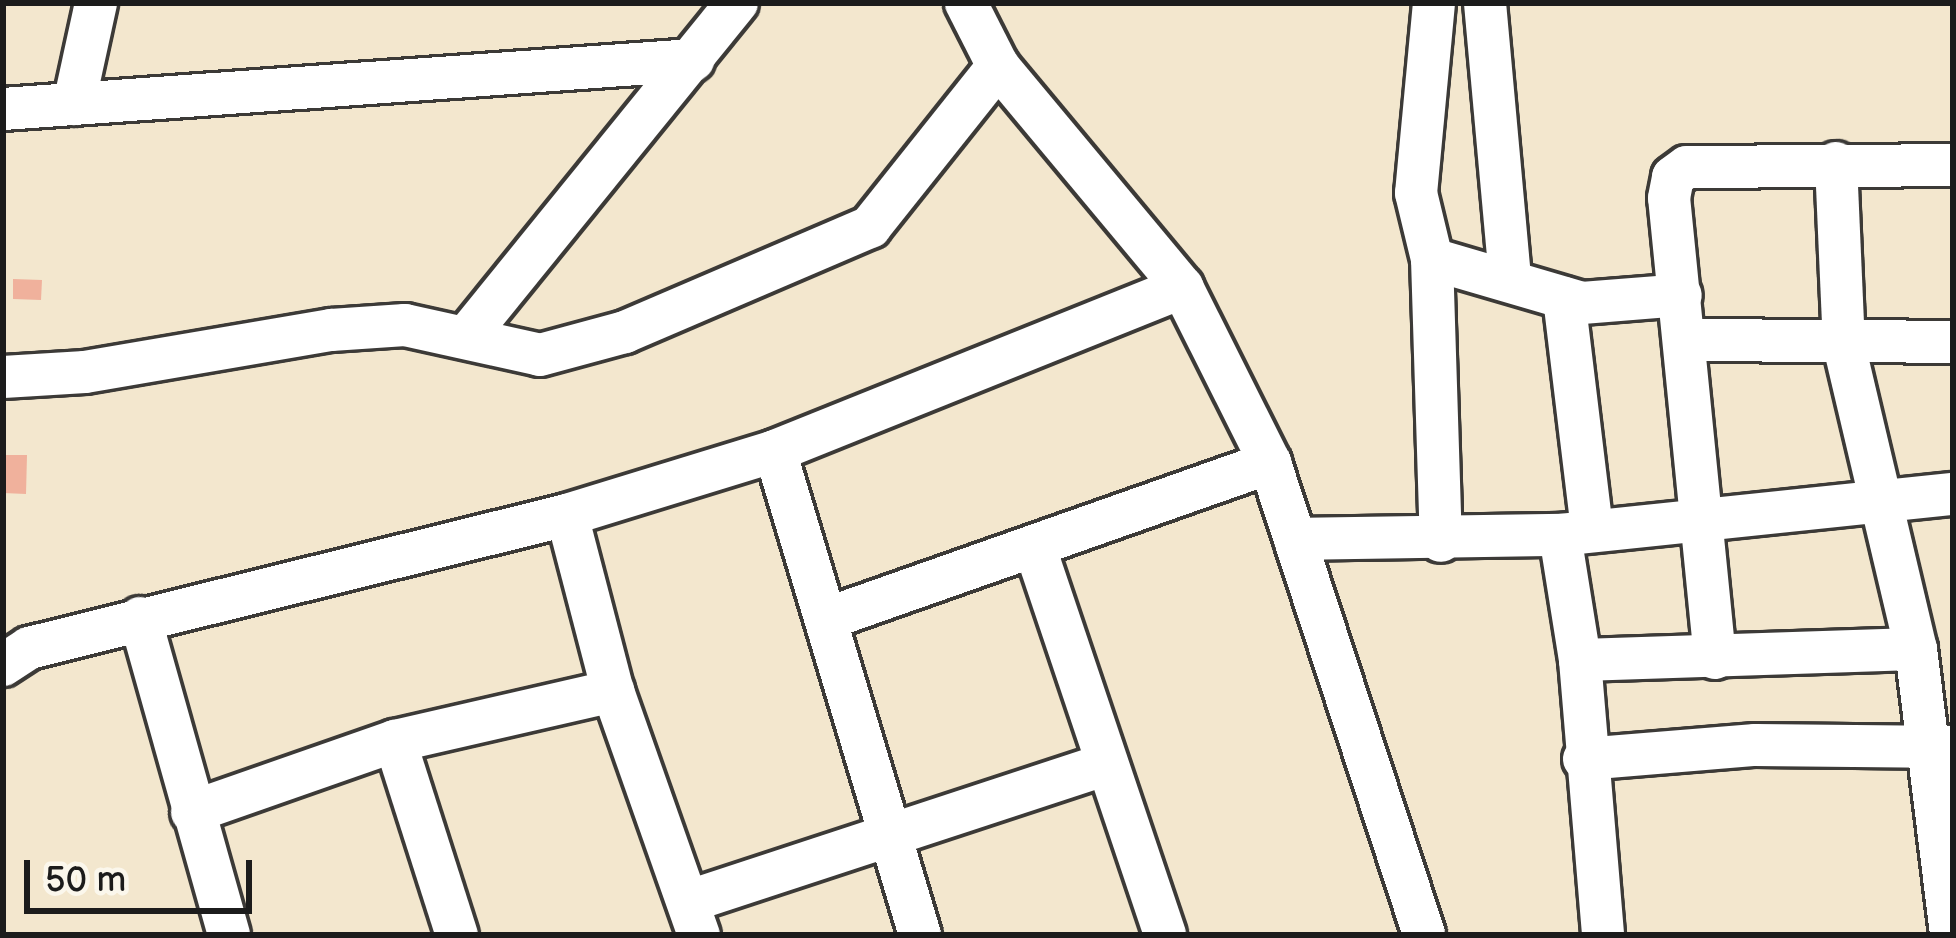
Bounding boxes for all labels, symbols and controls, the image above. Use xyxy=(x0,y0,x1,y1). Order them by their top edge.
scale bar xyxy=(30,836,258,910)
text: 50 m xyxy=(45,859,126,902)

